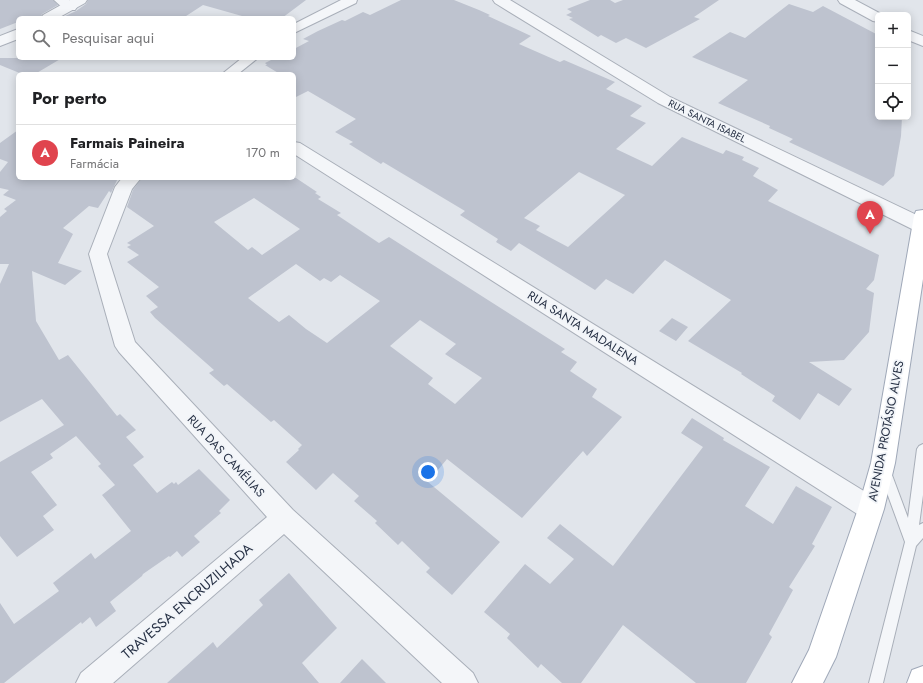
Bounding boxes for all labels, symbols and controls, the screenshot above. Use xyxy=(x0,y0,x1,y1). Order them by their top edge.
map controls xyxy=(875,12,911,120)
button: + xyxy=(875,12,911,48)
search box xyxy=(16,16,296,60)
icon: search xyxy=(30,27,52,49)
text: Pesquisar aqui xyxy=(62,27,154,49)
button: − xyxy=(875,48,911,84)
button: locate xyxy=(875,84,911,120)
text: Por perto xyxy=(32,86,107,110)
street label: RUA SANTA ISABEL xyxy=(666,96,749,147)
text: Farmais Paineira xyxy=(70,132,185,154)
text: A xyxy=(40,143,50,162)
text: 170 m xyxy=(245,143,280,162)
text: Farmácia xyxy=(70,154,119,173)
pin: A xyxy=(857,201,883,234)
street label: RUA SANTA MADALENA xyxy=(524,286,642,370)
street label: AVENIDA PROTÁSIO ALVES xyxy=(863,359,909,503)
street label: RUA DAS CAMÉLIAS xyxy=(183,411,269,501)
your location xyxy=(418,462,438,482)
street label: TRAVESSA ENCRUZILHADA xyxy=(117,538,257,664)

